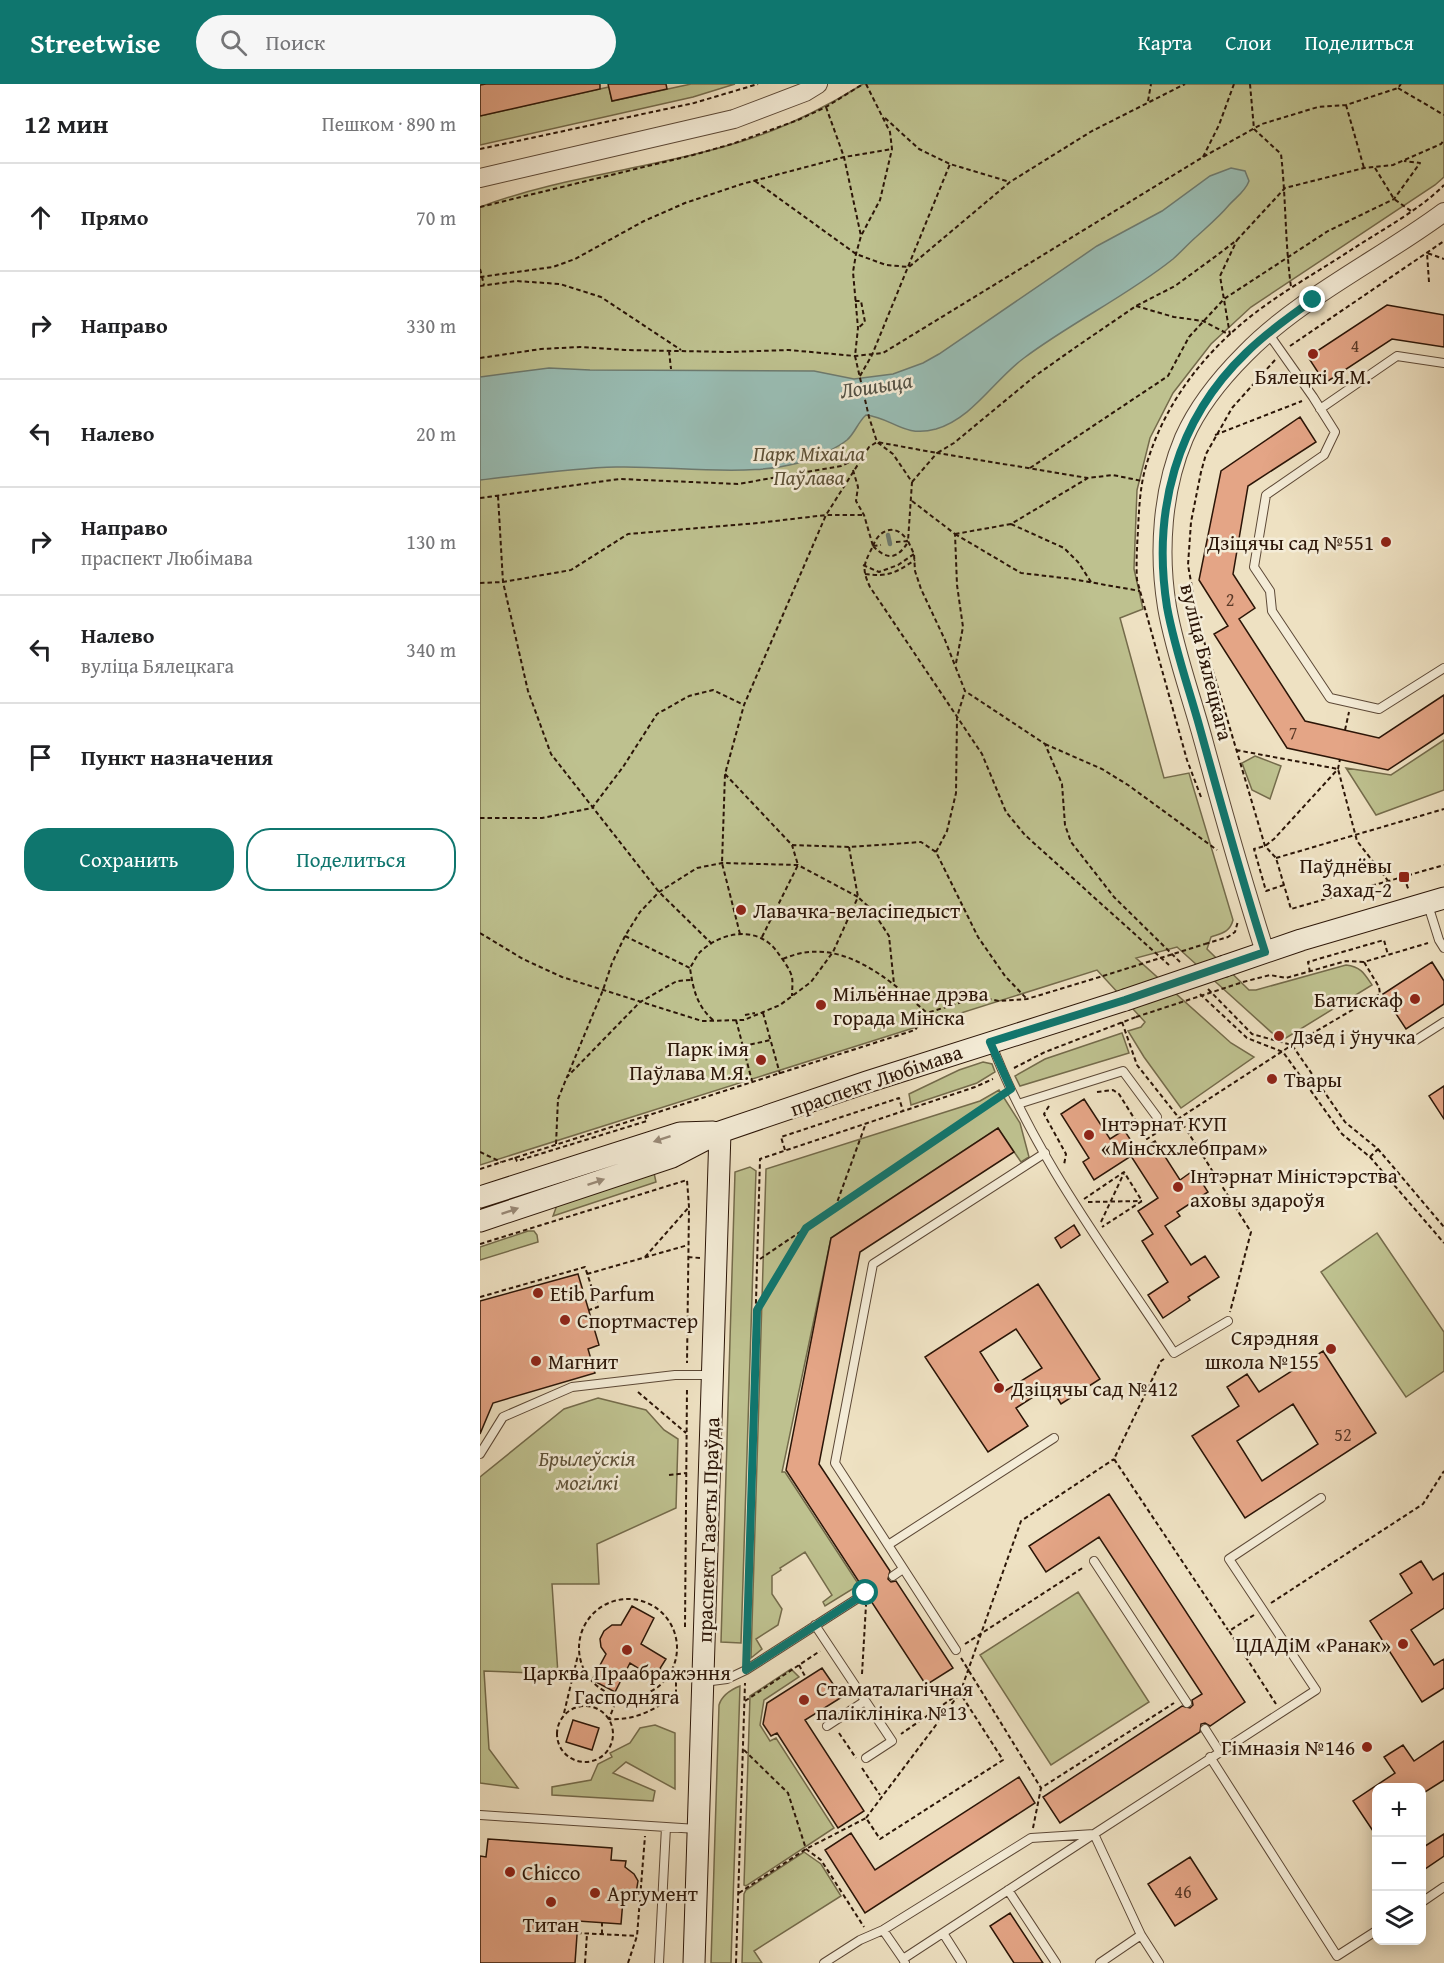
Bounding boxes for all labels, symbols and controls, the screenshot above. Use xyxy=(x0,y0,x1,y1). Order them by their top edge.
search box xyxy=(196,15,616,69)
text: Streetwise xyxy=(30,22,160,63)
icon: search xyxy=(217,26,250,59)
text: Поиск xyxy=(265,26,325,58)
text: Карта xyxy=(1138,27,1192,58)
text: Слои xyxy=(1225,27,1271,58)
text: Поделиться xyxy=(1304,27,1414,58)
text: 12 мин xyxy=(24,104,109,143)
text: Пешком · 890 m xyxy=(322,109,456,138)
icon: ahead xyxy=(24,201,57,234)
text: Прямо xyxy=(81,201,148,233)
text: 70 m xyxy=(416,203,456,232)
route end xyxy=(1299,286,1325,312)
icon: right xyxy=(24,309,57,342)
text: Направо xyxy=(81,309,168,341)
text: 330 m xyxy=(406,311,456,340)
house number: 4 xyxy=(1351,332,1359,359)
marker: Бялецкі Я.М. xyxy=(1306,347,1320,361)
place label: Бялецкі Я.М. xyxy=(1255,361,1371,392)
water label: Лошыца xyxy=(838,364,914,406)
icon: left xyxy=(24,417,57,450)
text: Налево xyxy=(81,417,154,449)
text: 20 m xyxy=(416,419,456,448)
park label: Парк Міхаіла Паўлава xyxy=(753,438,865,493)
text: Направо xyxy=(81,511,168,543)
icon: right xyxy=(24,525,57,558)
text: 130 m xyxy=(406,527,456,556)
place label: Дзіцячы сад №551 xyxy=(1206,527,1374,558)
marker: Дзіцячы сад №551 xyxy=(1379,535,1393,549)
text: праспект Любімава xyxy=(81,543,253,572)
street label: вуліца Бялецкага xyxy=(1173,580,1241,744)
house number: 2 xyxy=(1226,586,1234,613)
text: Налево xyxy=(81,619,154,651)
icon: left xyxy=(24,633,57,666)
text: 340 m xyxy=(406,635,456,664)
text: вуліца Бялецкага xyxy=(81,651,234,680)
house number: 7 xyxy=(1289,719,1297,746)
icon: arrive xyxy=(24,741,57,774)
text: Пункт назначения xyxy=(81,741,273,773)
button: Сохранить xyxy=(24,828,234,891)
button: Поделиться xyxy=(246,828,456,891)
place label: Паўднёвы Захад-2 xyxy=(1299,850,1392,905)
marker: Паўднёвы Захад-2 xyxy=(1397,870,1411,884)
place label: Лавачка-веласіпедыст xyxy=(753,895,960,926)
marker: Лавачка-веласіпедыст xyxy=(734,903,748,917)
place label: Мільённае дрэва горада Мінска xyxy=(833,978,988,1033)
place label: Батискаф xyxy=(1314,984,1403,1015)
marker: Батискаф xyxy=(1408,992,1422,1006)
marker: Мільённае дрэва горада Мінска xyxy=(814,998,828,1012)
place label: Дзед і ўнучка xyxy=(1290,1021,1416,1052)
marker: Дзед і ўнучка xyxy=(1272,1029,1286,1043)
place label: Парк імя Паўлава М.Я. xyxy=(629,1033,749,1088)
street label: праспект Любімава xyxy=(786,1036,966,1124)
marker: Парк імя Паўлава М.Я. xyxy=(754,1053,768,1067)
place label: Твары xyxy=(1284,1064,1342,1095)
marker: Твары xyxy=(1265,1072,1279,1086)
place label: Інтэрнат КУП «Мінскхлебпрам» xyxy=(1101,1108,1268,1163)
marker: Інтэрнат КУП «Мінскхлебпрам» xyxy=(1082,1128,1096,1142)
one-way arrow xyxy=(653,1135,671,1144)
place label: Інтэрнат Міністэрства аховы здароўя xyxy=(1190,1160,1398,1215)
one-way arrow xyxy=(587,1177,605,1186)
marker: Інтэрнат Міністэрства аховы здароўя xyxy=(1171,1180,1185,1194)
one-way arrow xyxy=(502,1206,520,1215)
place label: Etib Parfum xyxy=(550,1278,655,1309)
marker: Etib Parfum xyxy=(531,1286,545,1300)
place label: Спортмастер xyxy=(577,1305,698,1336)
marker: Спортмастер xyxy=(558,1313,572,1327)
place label: Сярэдняя школа №155 xyxy=(1205,1322,1319,1377)
marker: Сярэдняя школа №155 xyxy=(1324,1342,1338,1356)
place label: Магнит xyxy=(548,1346,618,1377)
marker: Магнит xyxy=(529,1354,543,1368)
place label: Дзіцячы сад №412 xyxy=(1010,1373,1178,1404)
marker: Дзіцячы сад №412 xyxy=(992,1381,1006,1395)
street label: праспект Газеты Праўда xyxy=(689,1417,727,1643)
house number: 52 xyxy=(1334,1421,1352,1448)
park label: Брылеўскія могілкі xyxy=(538,1443,636,1498)
route start xyxy=(852,1579,878,1605)
place label: ЦДАДіМ «Ранак» xyxy=(1236,1629,1391,1660)
marker: ЦДАДіМ «Ранак» xyxy=(1396,1637,1410,1651)
marker: Царква Праабражэння Гасподняга xyxy=(620,1643,634,1657)
place label: Царква Праабражэння Гасподняга xyxy=(523,1657,731,1712)
place label: Стаматалагічная паліклініка №13 xyxy=(816,1673,973,1728)
marker: Стаматалагічная паліклініка №13 xyxy=(797,1693,811,1707)
place label: Гімназія №146 xyxy=(1221,1732,1355,1763)
marker: Гімназія №146 xyxy=(1360,1740,1374,1754)
map controls xyxy=(1372,1783,1426,1945)
button: + xyxy=(1372,1783,1426,1837)
button: − xyxy=(1372,1837,1426,1891)
place label: Сhicco xyxy=(522,1857,580,1888)
marker: Сhicco xyxy=(503,1865,517,1879)
place label: Аргумент xyxy=(607,1878,698,1909)
house number: 46 xyxy=(1174,1878,1192,1905)
marker: Аргумент xyxy=(588,1886,602,1900)
button: layers xyxy=(1372,1891,1426,1945)
marker: Титан xyxy=(544,1895,558,1909)
place label: Титан xyxy=(523,1909,579,1940)

